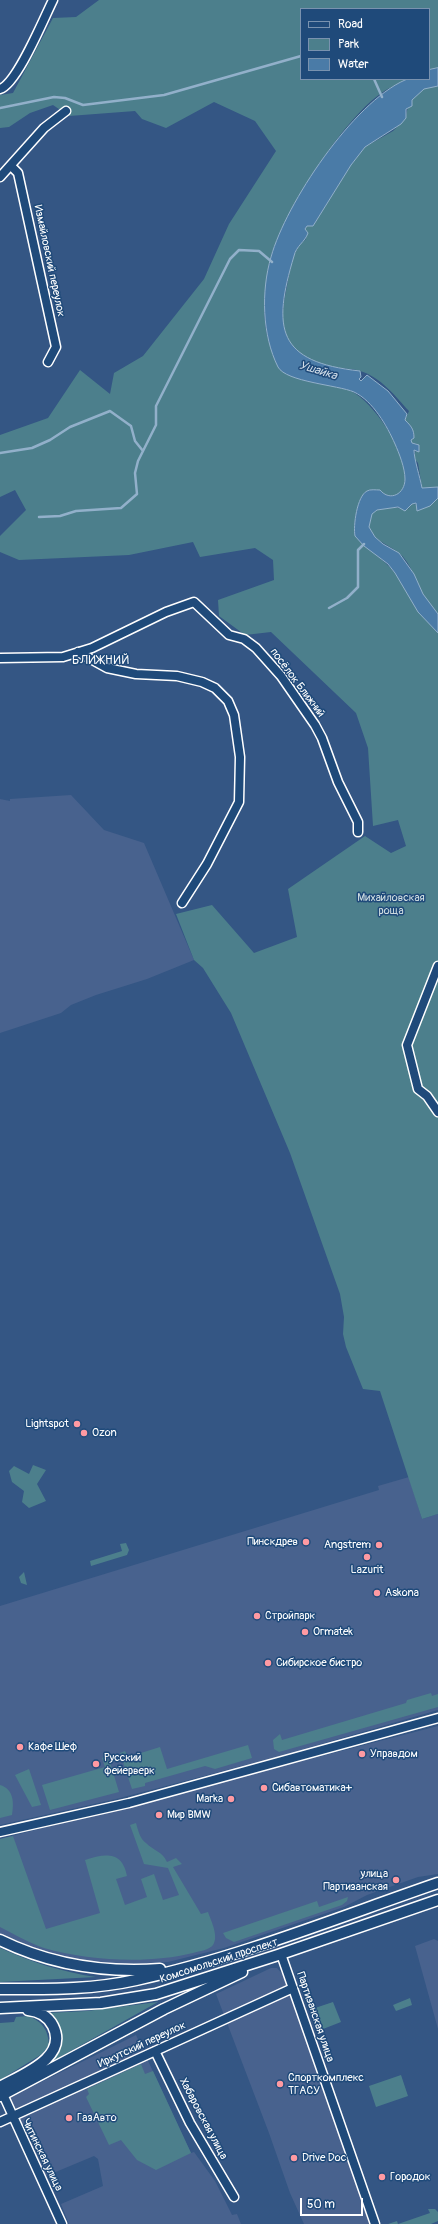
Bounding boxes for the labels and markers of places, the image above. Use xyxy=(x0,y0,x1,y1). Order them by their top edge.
place label: Lightspot xyxy=(25,1417,69,1431)
marker: Lightspot xyxy=(72,1419,82,1429)
place label: Ozon xyxy=(92,1426,117,1440)
marker: Ozon xyxy=(79,1428,89,1438)
place label: Пинскдрев xyxy=(247,1535,298,1549)
marker: Пинскдрев xyxy=(301,1537,311,1547)
place label: Angstrem xyxy=(324,1538,371,1552)
marker: Angstrem xyxy=(374,1540,384,1550)
marker: Lazurit xyxy=(362,1552,372,1562)
place label: Lazurit xyxy=(351,1563,383,1577)
place label: Askona xyxy=(385,1586,419,1600)
marker: Askona xyxy=(372,1588,382,1598)
place label: Стройпарк xyxy=(265,1609,315,1623)
marker: Стройпарк xyxy=(252,1611,262,1621)
place label: Ormatek xyxy=(313,1625,353,1639)
marker: Ormatek xyxy=(300,1627,310,1637)
place label: Сибирское бистро xyxy=(276,1656,362,1670)
marker: Сибирское бистро xyxy=(263,1658,273,1668)
place label: Кафе Шеф xyxy=(28,1740,77,1754)
marker: Кафе Шеф xyxy=(15,1742,25,1752)
place label: Управдом xyxy=(370,1747,418,1761)
marker: Управдом xyxy=(357,1749,367,1759)
place label: Русский фейерверк xyxy=(104,1751,155,1777)
marker: Русский фейерверк xyxy=(91,1759,101,1769)
place label: Сибавтоматика+ xyxy=(272,1781,352,1795)
marker: Сибавтоматика+ xyxy=(259,1783,269,1793)
place label: Marka xyxy=(196,1792,223,1806)
marker: Marka xyxy=(226,1794,236,1804)
place label: Мир BMW xyxy=(167,1808,211,1822)
marker: Мир BMW xyxy=(154,1810,164,1820)
place label: улица Партизанская xyxy=(323,1867,388,1893)
marker: улица Партизанская xyxy=(391,1875,401,1885)
place label: Спорткомплекс ТГАСУ xyxy=(288,2071,364,2097)
marker: Спорткомплекс ТГАСУ xyxy=(275,2079,285,2089)
place label: ГазАвто xyxy=(77,2111,117,2125)
marker: ГазАвто xyxy=(64,2113,74,2123)
place label: Drive Doc xyxy=(302,2151,346,2165)
marker: Drive Doc xyxy=(289,2153,299,2163)
place label: Городок xyxy=(390,2170,430,2184)
marker: Городок xyxy=(377,2172,387,2182)

